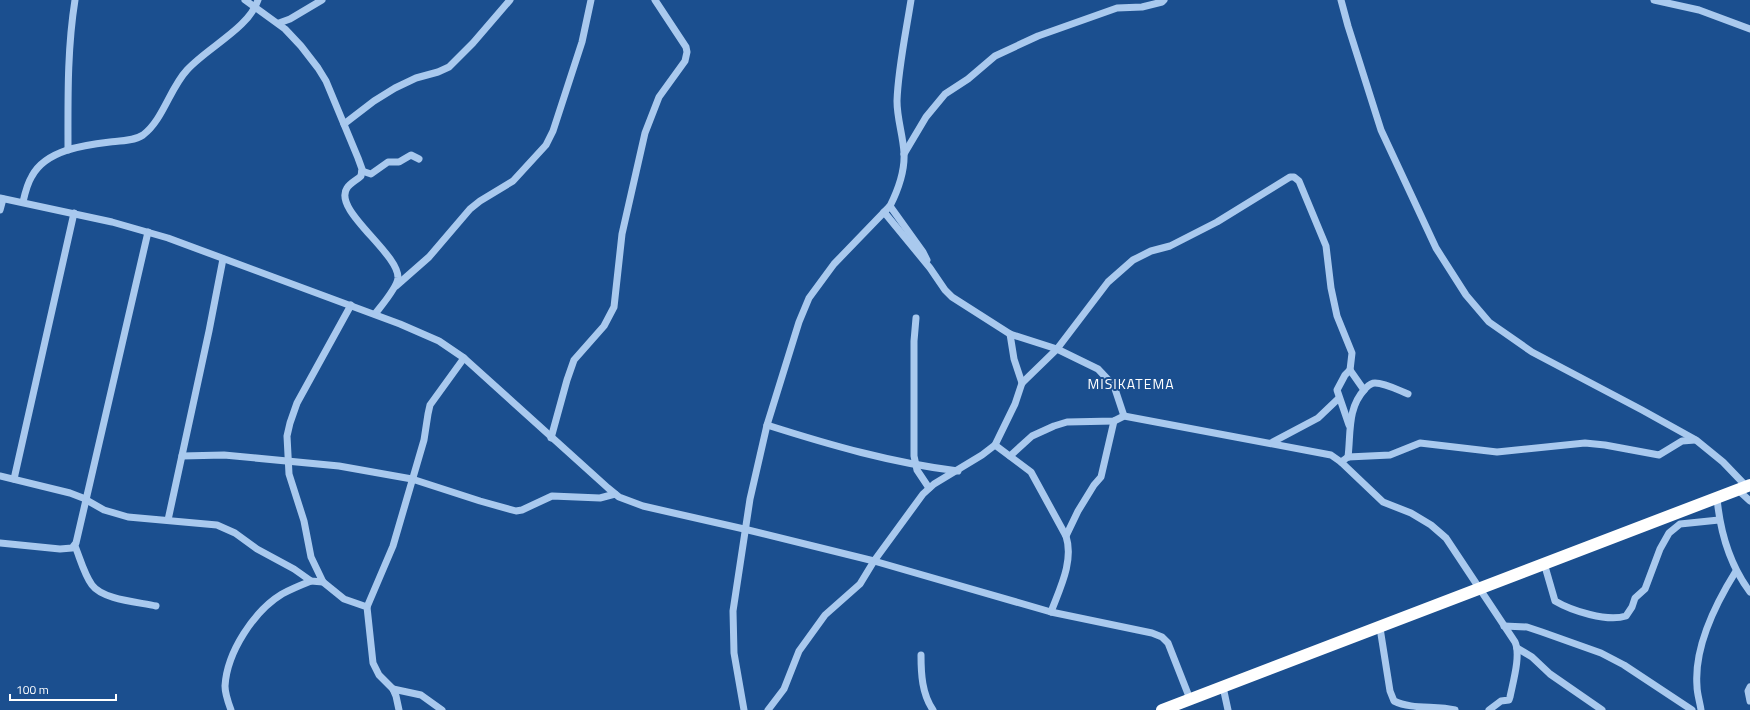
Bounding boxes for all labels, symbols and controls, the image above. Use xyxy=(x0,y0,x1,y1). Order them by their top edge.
district label: MISIKATEMA xyxy=(1087,373,1175,394)
scale bar xyxy=(10,676,116,702)
text: 100 m xyxy=(16,680,49,699)

